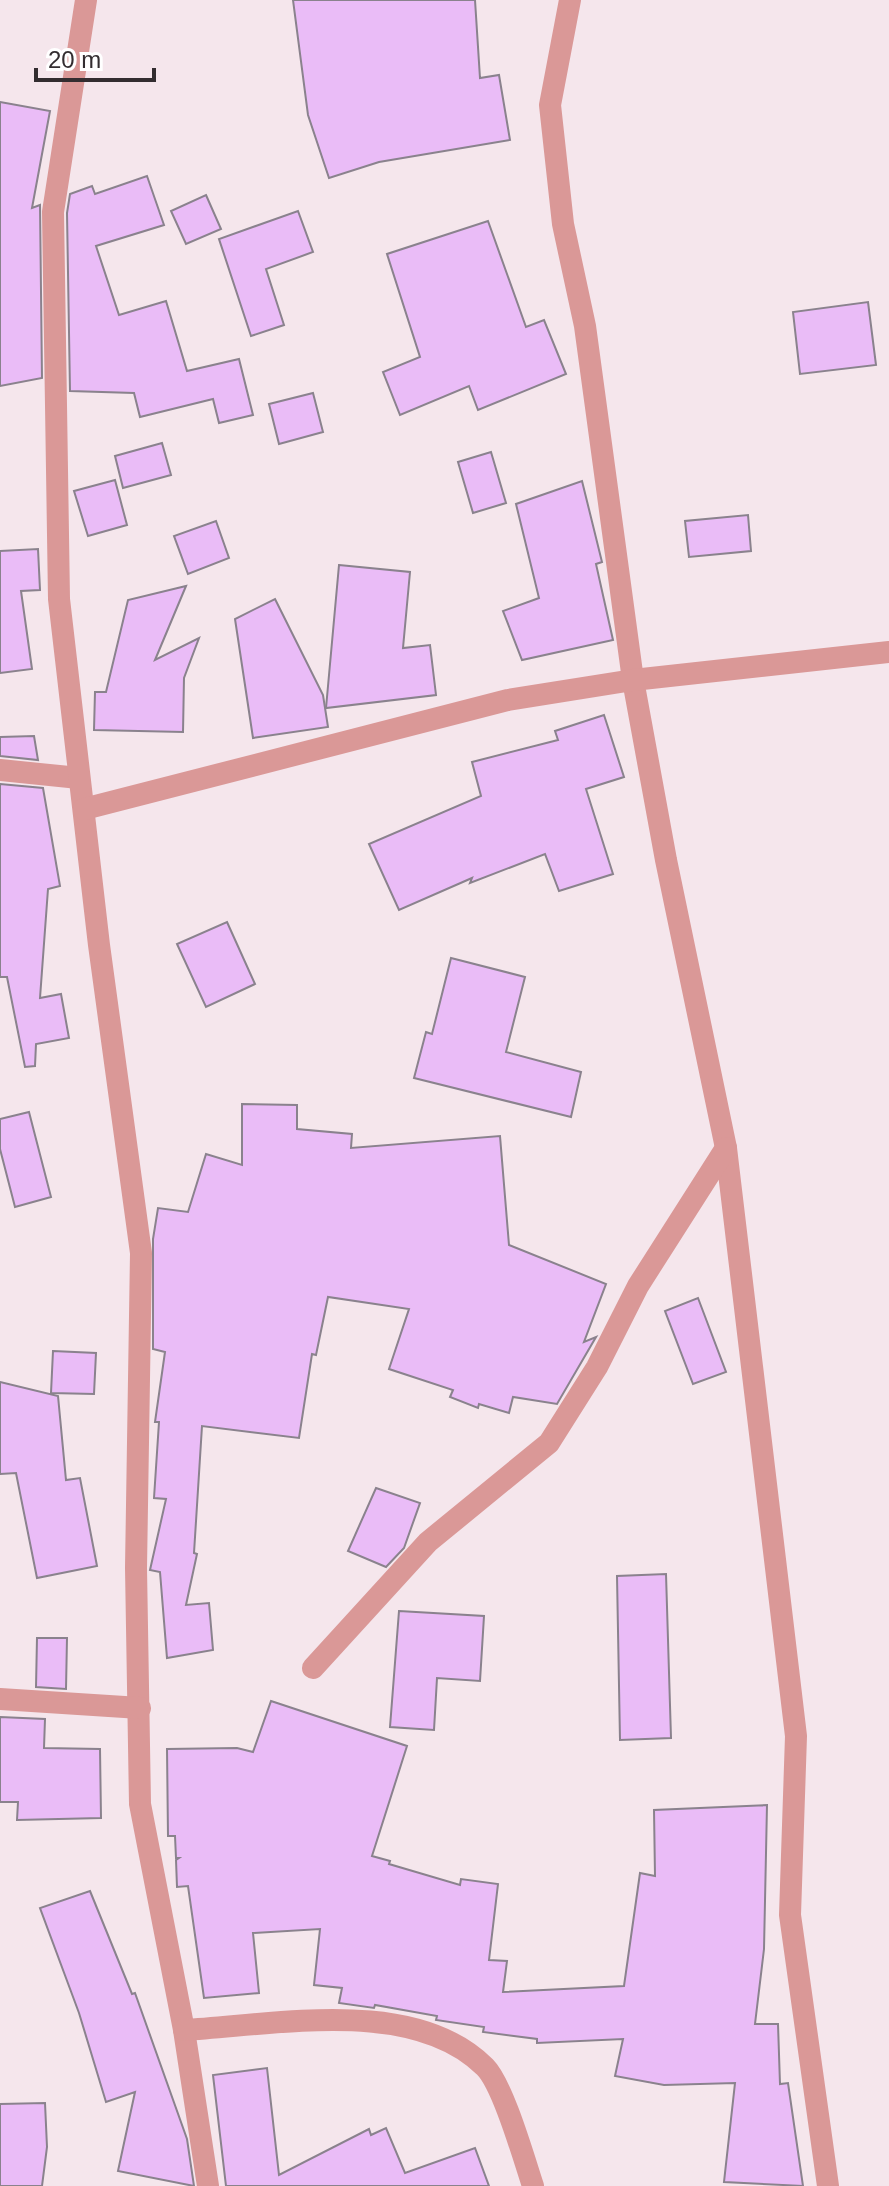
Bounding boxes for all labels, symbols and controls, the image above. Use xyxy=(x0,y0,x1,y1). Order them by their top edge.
scale bar xyxy=(36,32,154,82)
text: 20 m xyxy=(48,46,101,73)

